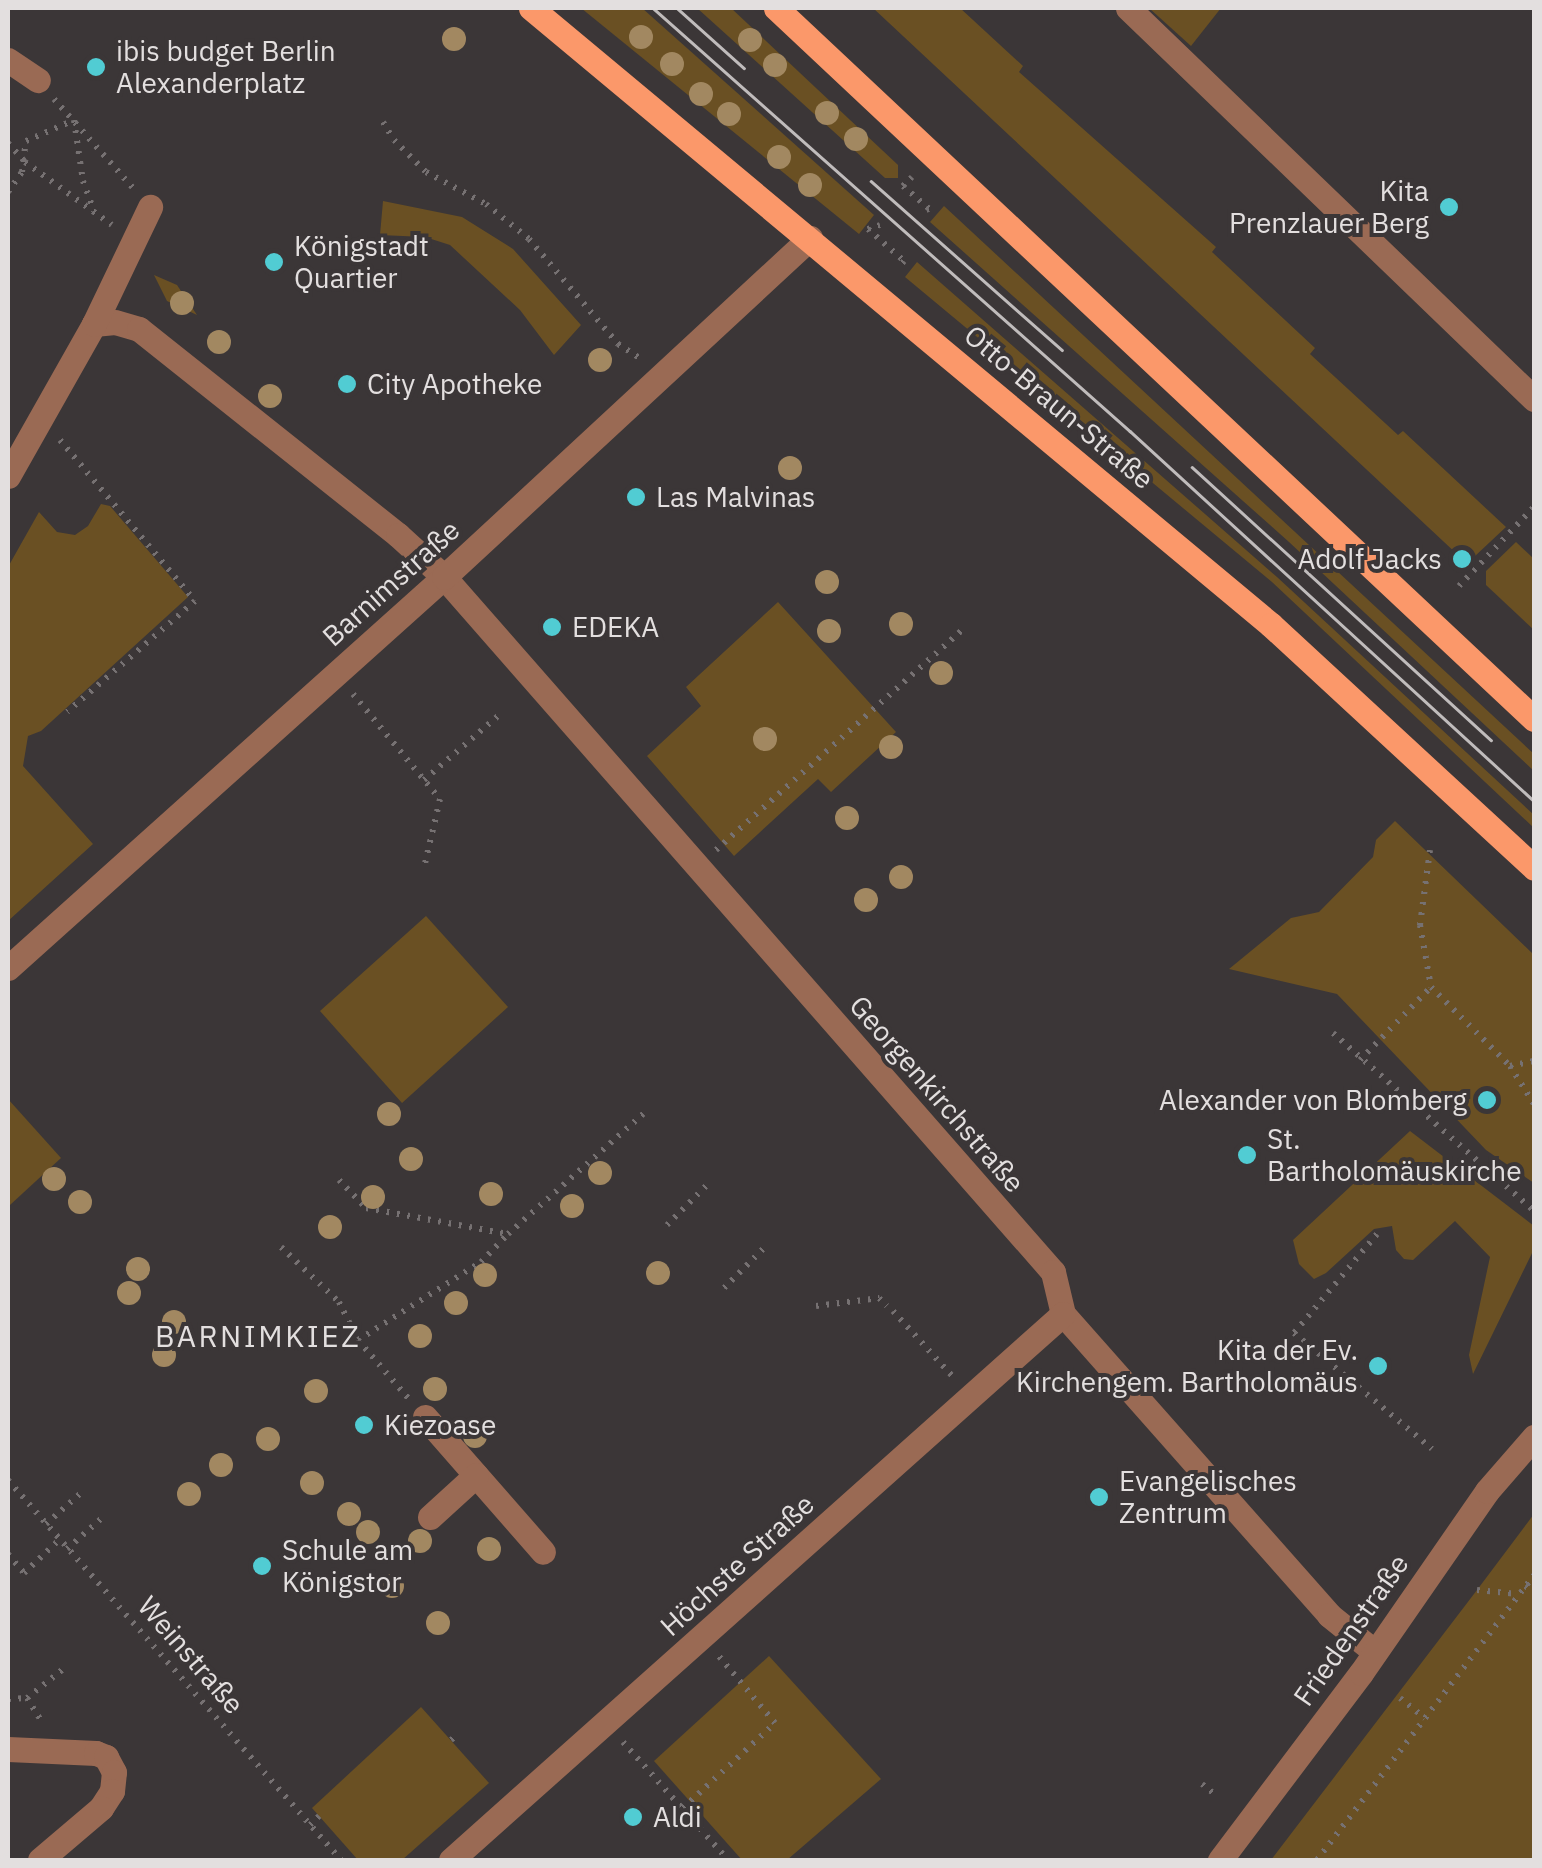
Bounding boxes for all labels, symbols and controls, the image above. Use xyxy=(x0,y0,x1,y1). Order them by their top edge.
place label: ibis budget Berlin Alexanderplatz xyxy=(116,34,336,100)
marker: ibis budget Berlin Alexanderplatz xyxy=(85,56,107,78)
place label: Kita Prenzlauer Berg xyxy=(1229,174,1429,240)
marker: Kita Prenzlauer Berg xyxy=(1438,196,1460,218)
place label: Königstadt Quartier xyxy=(294,229,429,295)
marker: Königstadt Quartier xyxy=(263,251,285,273)
street label: Otto-Braun-Straße xyxy=(958,318,1160,496)
place label: City Apotheke xyxy=(367,367,542,401)
marker: City Apotheke xyxy=(336,373,358,395)
place label: Las Malvinas xyxy=(656,480,815,514)
marker: Las Malvinas xyxy=(625,486,647,508)
street label: Barnimstraße xyxy=(316,513,466,653)
place label: Adolf Jacks xyxy=(1297,542,1442,576)
marker: Adolf Jacks xyxy=(1451,548,1473,570)
place label: EDEKA xyxy=(572,610,659,644)
marker: EDEKA xyxy=(541,616,563,638)
street label: Georgenkirchstraße xyxy=(842,989,1032,1199)
place label: Alexander von Blomberg xyxy=(1159,1083,1467,1117)
marker: Alexander von Blomberg xyxy=(1476,1089,1498,1111)
place label: St. Bartholomäuskirche xyxy=(1267,1122,1522,1188)
marker: St. Bartholomäuskirche xyxy=(1236,1144,1258,1166)
district label: BARNIMKIEZ xyxy=(155,1318,361,1354)
place label: Kita der Ev. Kirchengem. Bartholomäus xyxy=(1016,1333,1358,1399)
marker: Kita der Ev. Kirchengem. Bartholomäus xyxy=(1367,1355,1389,1377)
place label: Kiezoase xyxy=(384,1408,496,1442)
marker: Kiezoase xyxy=(353,1414,375,1436)
place label: Evangelisches Zentrum xyxy=(1119,1464,1297,1530)
marker: Evangelisches Zentrum xyxy=(1088,1486,1110,1508)
street label: Höchste Straße xyxy=(653,1487,821,1643)
place label: Schule am Königstor xyxy=(282,1533,413,1599)
street label: Friedenstraße xyxy=(1286,1548,1416,1712)
marker: Schule am Königstor xyxy=(251,1555,273,1577)
street label: Weinstraße xyxy=(131,1589,251,1721)
place label: Aldi xyxy=(653,1800,702,1834)
marker: Aldi xyxy=(622,1806,644,1828)

